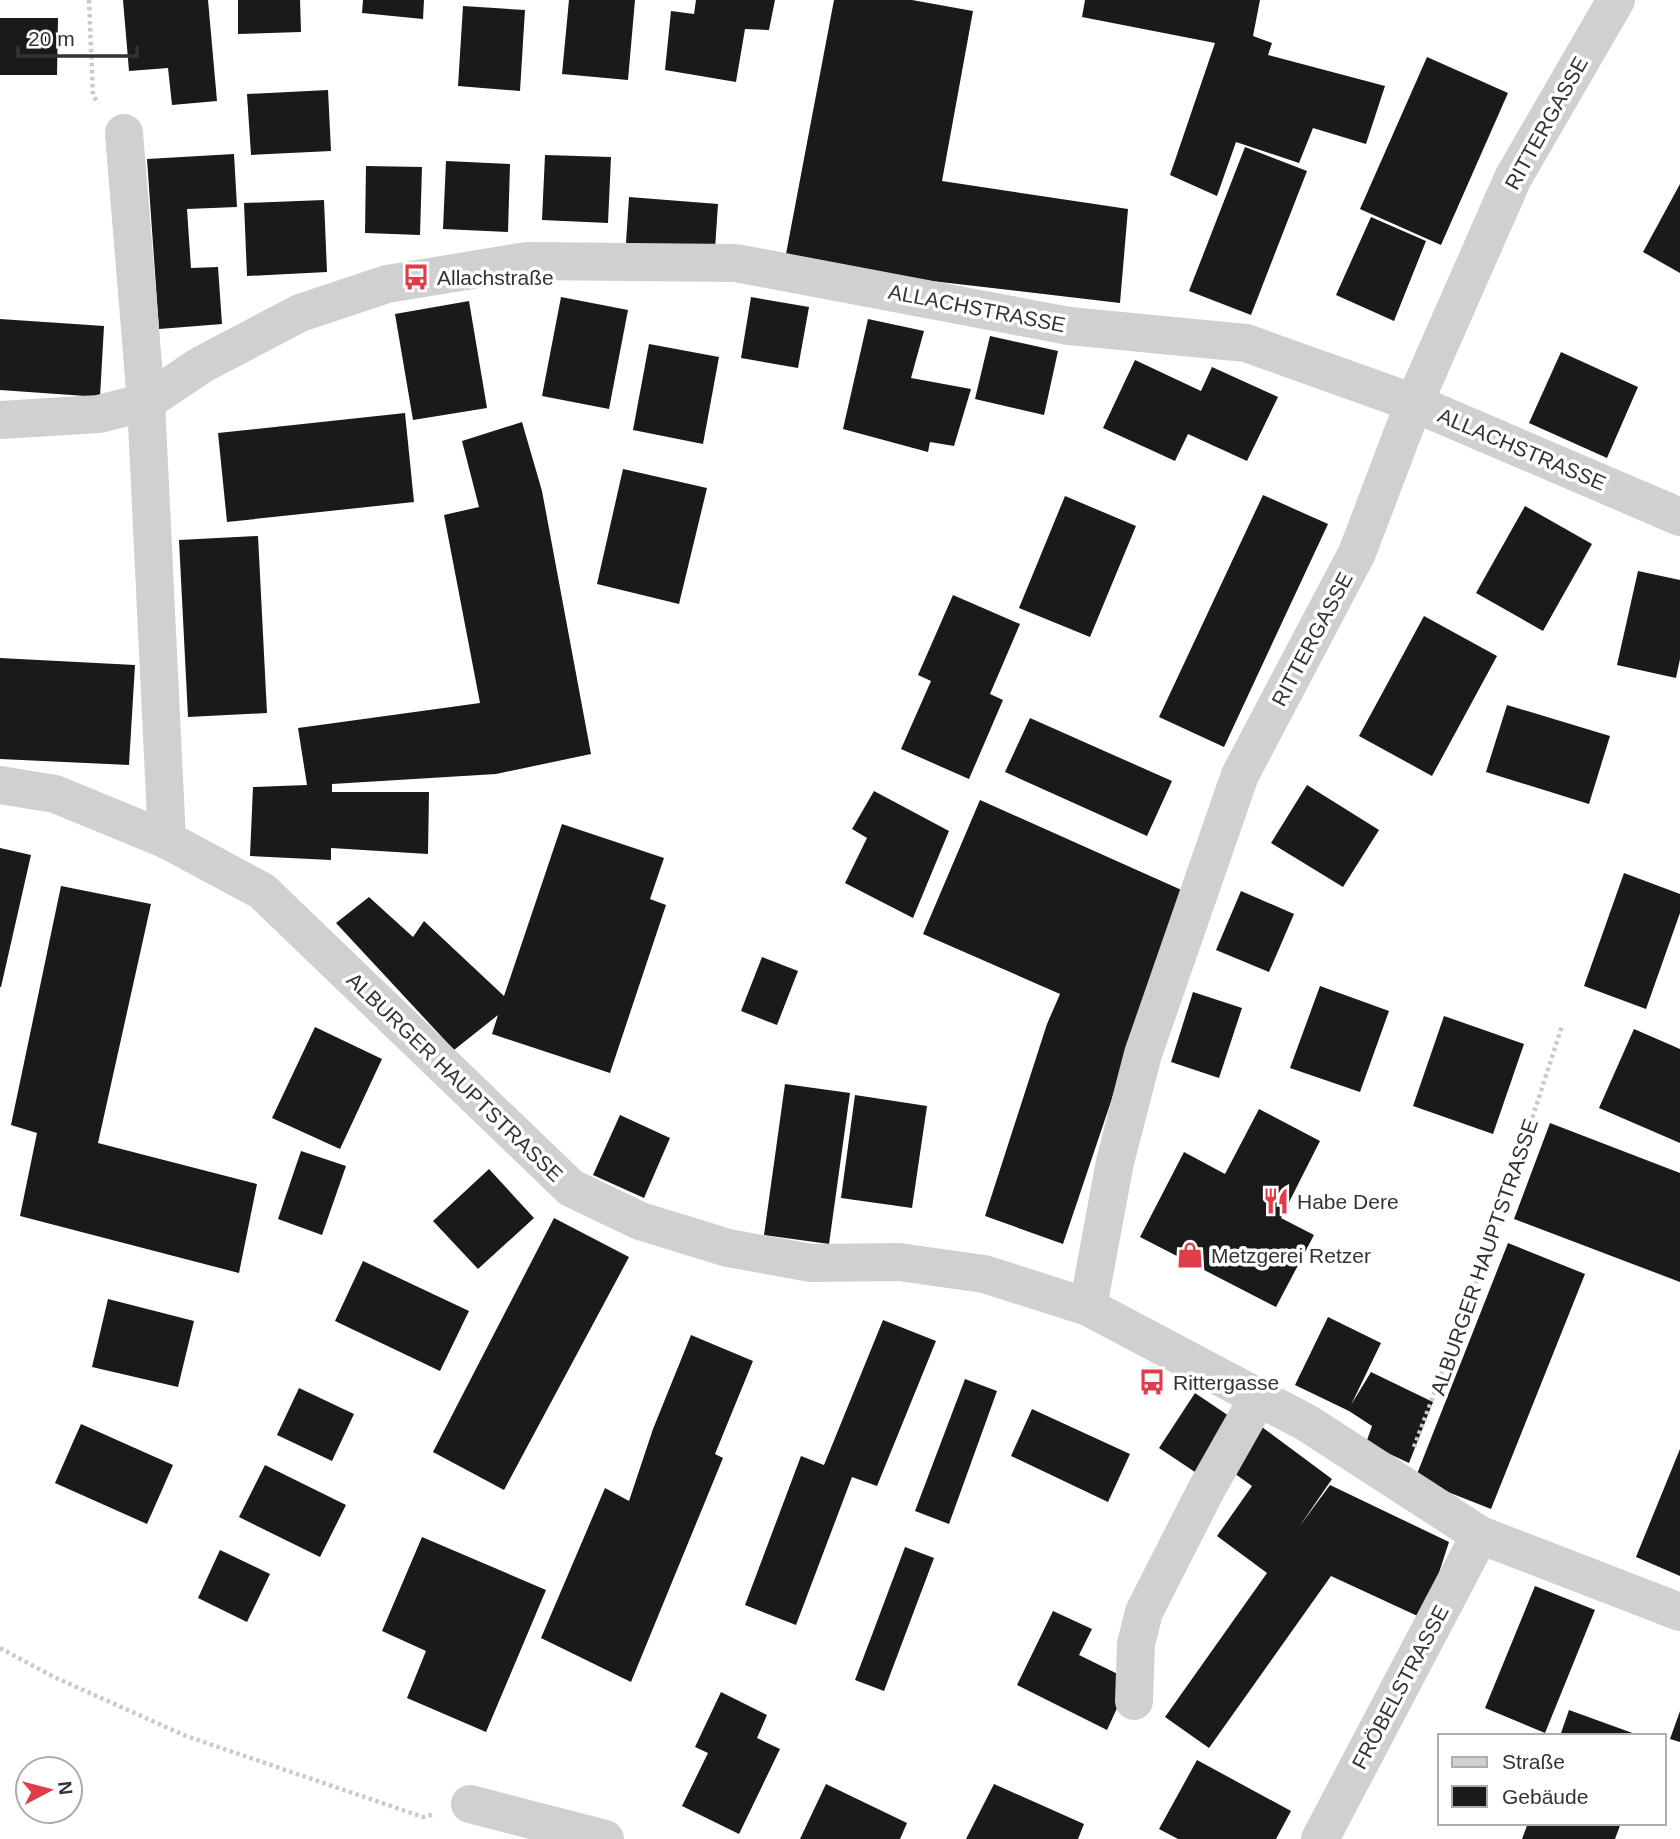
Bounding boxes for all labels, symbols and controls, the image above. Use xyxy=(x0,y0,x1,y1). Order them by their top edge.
scale bar xyxy=(18,14,136,58)
text: 20 m xyxy=(28,27,75,50)
street label: RITTERGASSE xyxy=(1500,53,1592,193)
bus stop icon: Allachstraße xyxy=(401,262,431,292)
place label: Allachstraße xyxy=(437,266,554,289)
street label: ALLACHSTRASSE xyxy=(887,280,1067,336)
street label: ALLACHSTRASSE xyxy=(1435,403,1609,495)
street label: RITTERGASSE xyxy=(1267,568,1357,710)
street label: ALBURGER HAUPTSTRASSE xyxy=(342,968,568,1186)
street label: ALBURGER HAUPTSTRASSE xyxy=(1426,1116,1542,1398)
restaurant icon: Habe Dere xyxy=(1261,1186,1291,1216)
place label: Habe Dere xyxy=(1297,1190,1399,1213)
shop icon: Metzgerei Retzer xyxy=(1175,1240,1205,1270)
place label: Metzgerei Retzer xyxy=(1211,1244,1371,1267)
bus stop icon: Rittergasse xyxy=(1137,1367,1167,1397)
place label: Rittergasse xyxy=(1173,1371,1279,1394)
street label: FRÖBELSTRASSE xyxy=(1347,1601,1453,1773)
legend xyxy=(1438,1734,1666,1825)
text: Straße xyxy=(1502,1750,1565,1773)
north arrow xyxy=(14,1755,84,1825)
text: N xyxy=(54,1780,77,1796)
text: Gebäude xyxy=(1502,1785,1588,1808)

